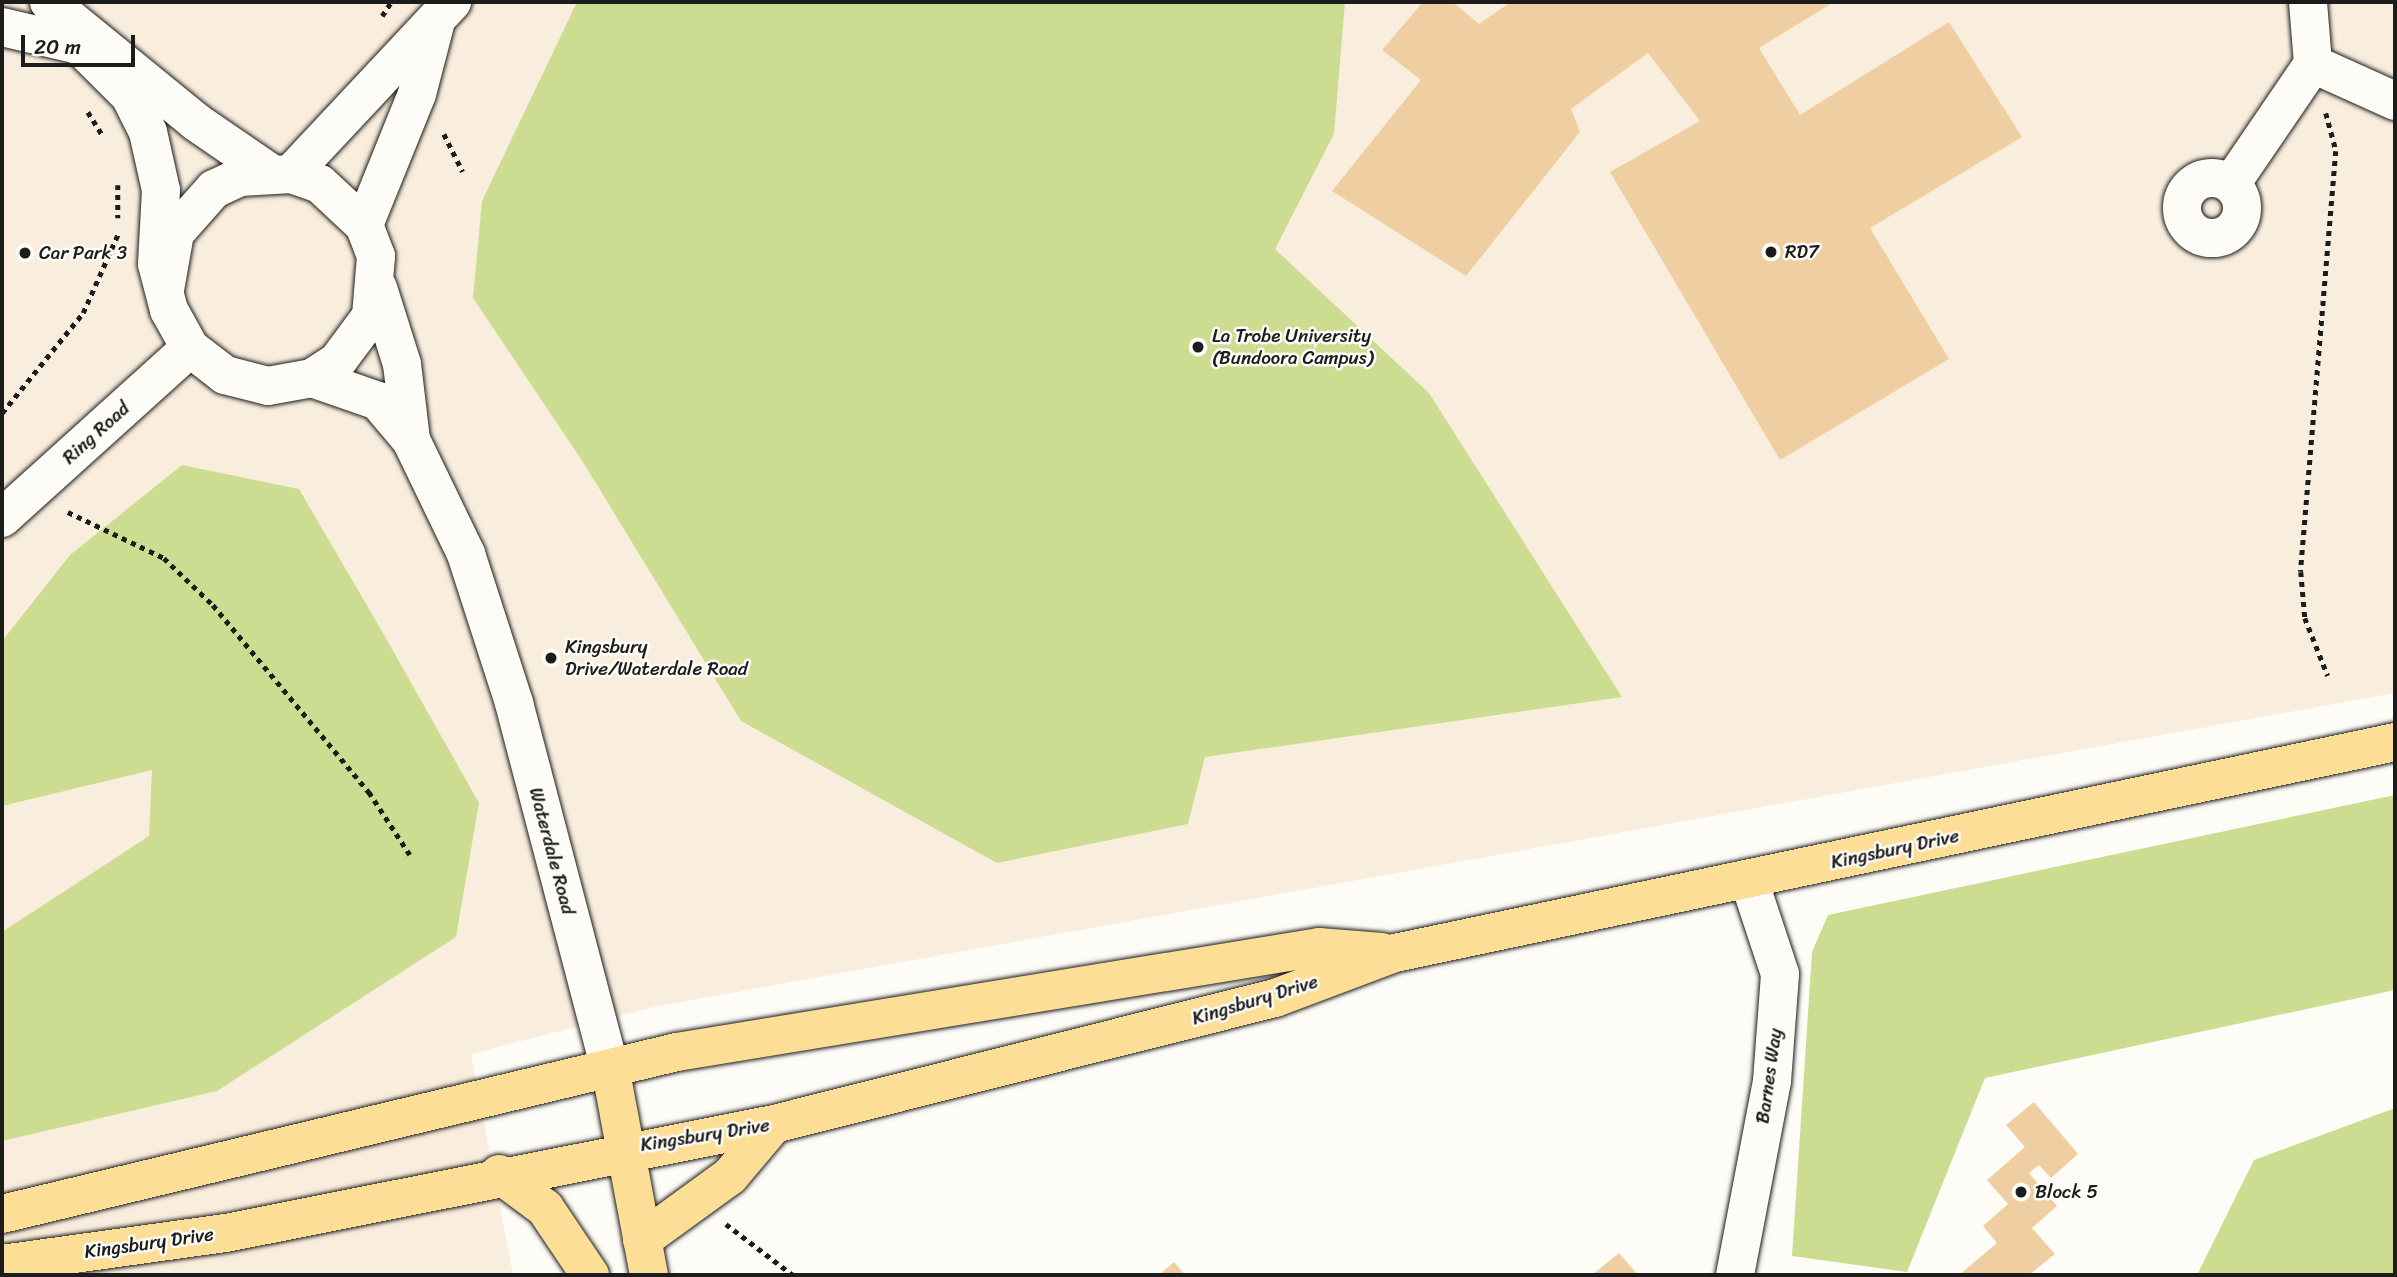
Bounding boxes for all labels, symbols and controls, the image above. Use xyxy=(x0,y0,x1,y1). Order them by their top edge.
scale bar xyxy=(24,21,138,65)
text: 20 m xyxy=(34,28,81,66)
place label: RD7 xyxy=(1785,241,1819,263)
place label: Car Park 3 xyxy=(39,242,127,264)
marker: RD7 xyxy=(1763,244,1779,260)
marker: Car Park 3 xyxy=(17,245,33,261)
place label: La Trobe University (Bundoora Campus) xyxy=(1212,325,1373,369)
marker: La Trobe University (Bundoora Campus) xyxy=(1190,339,1206,355)
street label: Ring Road xyxy=(58,397,134,469)
place label: Kingsbury Drive/Waterdale Road xyxy=(565,636,748,680)
marker: Kingsbury Drive/Waterdale Road xyxy=(543,650,559,666)
street label: Waterdale Road xyxy=(524,785,580,917)
street label: Kingsbury Drive xyxy=(1829,824,1961,874)
street label: Kingsbury Drive xyxy=(1189,970,1321,1030)
street label: Barnes Way xyxy=(1751,1027,1787,1125)
street label: Kingsbury Drive xyxy=(639,1114,771,1156)
place label: Block 5 xyxy=(2035,1181,2098,1203)
marker: Block 5 xyxy=(2013,1184,2029,1200)
street label: Kingsbury Drive xyxy=(83,1223,215,1263)

